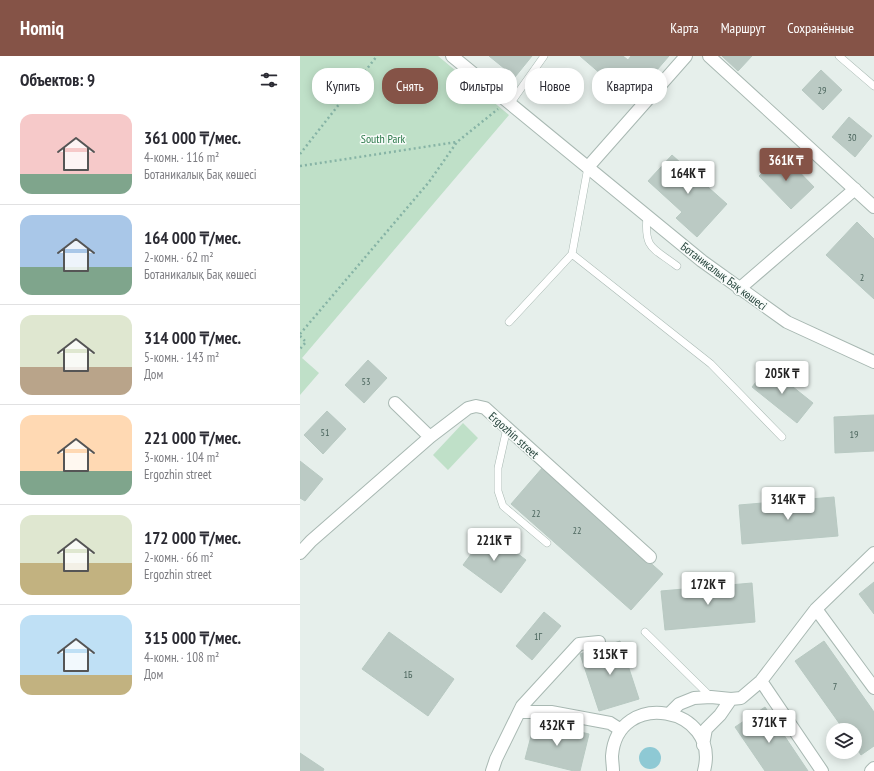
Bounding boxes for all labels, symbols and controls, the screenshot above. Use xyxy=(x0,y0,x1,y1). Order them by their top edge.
text: Homiq xyxy=(20,16,64,40)
text: Карта xyxy=(670,19,699,37)
text: Маршрут xyxy=(721,19,765,37)
text: Сохранённые xyxy=(787,19,854,37)
chip: Купить xyxy=(312,68,374,104)
chip: Снять xyxy=(382,68,438,104)
chip: Фильтры xyxy=(446,68,517,104)
chip: Новое xyxy=(525,68,584,104)
chip: Квартира xyxy=(592,68,667,104)
text: Объектов: 9 xyxy=(20,69,95,91)
icon: filters xyxy=(258,69,280,91)
house number: 29 xyxy=(818,84,827,97)
text: 361 000 ₸/мес. xyxy=(144,127,241,149)
icon: home xyxy=(52,130,100,178)
park label: South Park xyxy=(361,131,406,146)
house number: 30 xyxy=(848,131,857,144)
pin: 361K ₸ xyxy=(753,148,819,182)
text: 4-комн. · 116 m² xyxy=(144,149,219,166)
text: 361K ₸ xyxy=(769,152,803,169)
pin: 164K ₸ xyxy=(655,161,721,195)
text: 164K ₸ xyxy=(671,165,705,182)
text: Ботаникалық Бақ көшесі xyxy=(144,166,257,183)
text: 164 000 ₸/мес. xyxy=(144,227,241,249)
icon: home xyxy=(52,231,100,279)
street label: Ботаникалық Бақ көшесі xyxy=(678,239,770,313)
text: 2-комн. · 62 m² xyxy=(144,249,214,266)
text: Ботаникалық Бақ көшесі xyxy=(144,266,257,283)
house number: 2 xyxy=(860,271,864,284)
text: 314 000 ₸/мес. xyxy=(144,327,241,349)
icon: home xyxy=(52,331,100,379)
text: 5-комн. · 143 m² xyxy=(144,349,219,366)
pin: 205K ₸ xyxy=(749,361,815,395)
text: 205K ₸ xyxy=(765,365,799,382)
text: Дом xyxy=(144,366,163,383)
house number: 53 xyxy=(362,375,371,388)
street label: Ergozhin street xyxy=(486,409,543,462)
house number: 51 xyxy=(321,426,330,439)
text: 221 000 ₸/мес. xyxy=(144,427,241,449)
house number: 19 xyxy=(850,428,859,441)
icon: home xyxy=(52,431,100,479)
text: 3-комн. · 104 m² xyxy=(144,449,219,466)
text: Ergozhin street xyxy=(144,466,212,483)
pin: 314K ₸ xyxy=(755,487,821,521)
text: 314K ₸ xyxy=(771,491,805,508)
house number: 22 xyxy=(532,507,541,520)
house number: 22 xyxy=(573,524,582,537)
text: 172 000 ₸/мес. xyxy=(144,527,241,549)
pin: 221K ₸ xyxy=(461,528,527,562)
icon: home xyxy=(52,531,100,579)
text: 221K ₸ xyxy=(477,532,511,549)
text: 2-комн. · 66 m² xyxy=(144,549,214,566)
text: Ergozhin street xyxy=(144,566,212,583)
pin: 172K ₸ xyxy=(675,572,741,606)
text: 172K ₸ xyxy=(691,576,725,593)
text: 315 000 ₸/мес. xyxy=(144,627,241,649)
house number: 1Г xyxy=(534,630,542,643)
icon: home xyxy=(52,631,100,679)
pin: 315K ₸ xyxy=(577,642,643,676)
text: 315K ₸ xyxy=(593,646,627,663)
text: 4-комн. · 108 m² xyxy=(144,649,219,666)
text: Дом xyxy=(144,666,163,683)
house number: 1Б xyxy=(404,668,413,681)
house number: 7 xyxy=(833,680,837,693)
pin: 371K ₸ xyxy=(736,710,802,744)
pin: 432K ₸ xyxy=(524,713,590,747)
text: 371K ₸ xyxy=(752,714,786,731)
text: 432K ₸ xyxy=(540,717,574,734)
map controls xyxy=(826,723,862,759)
button: layers xyxy=(826,723,862,759)

